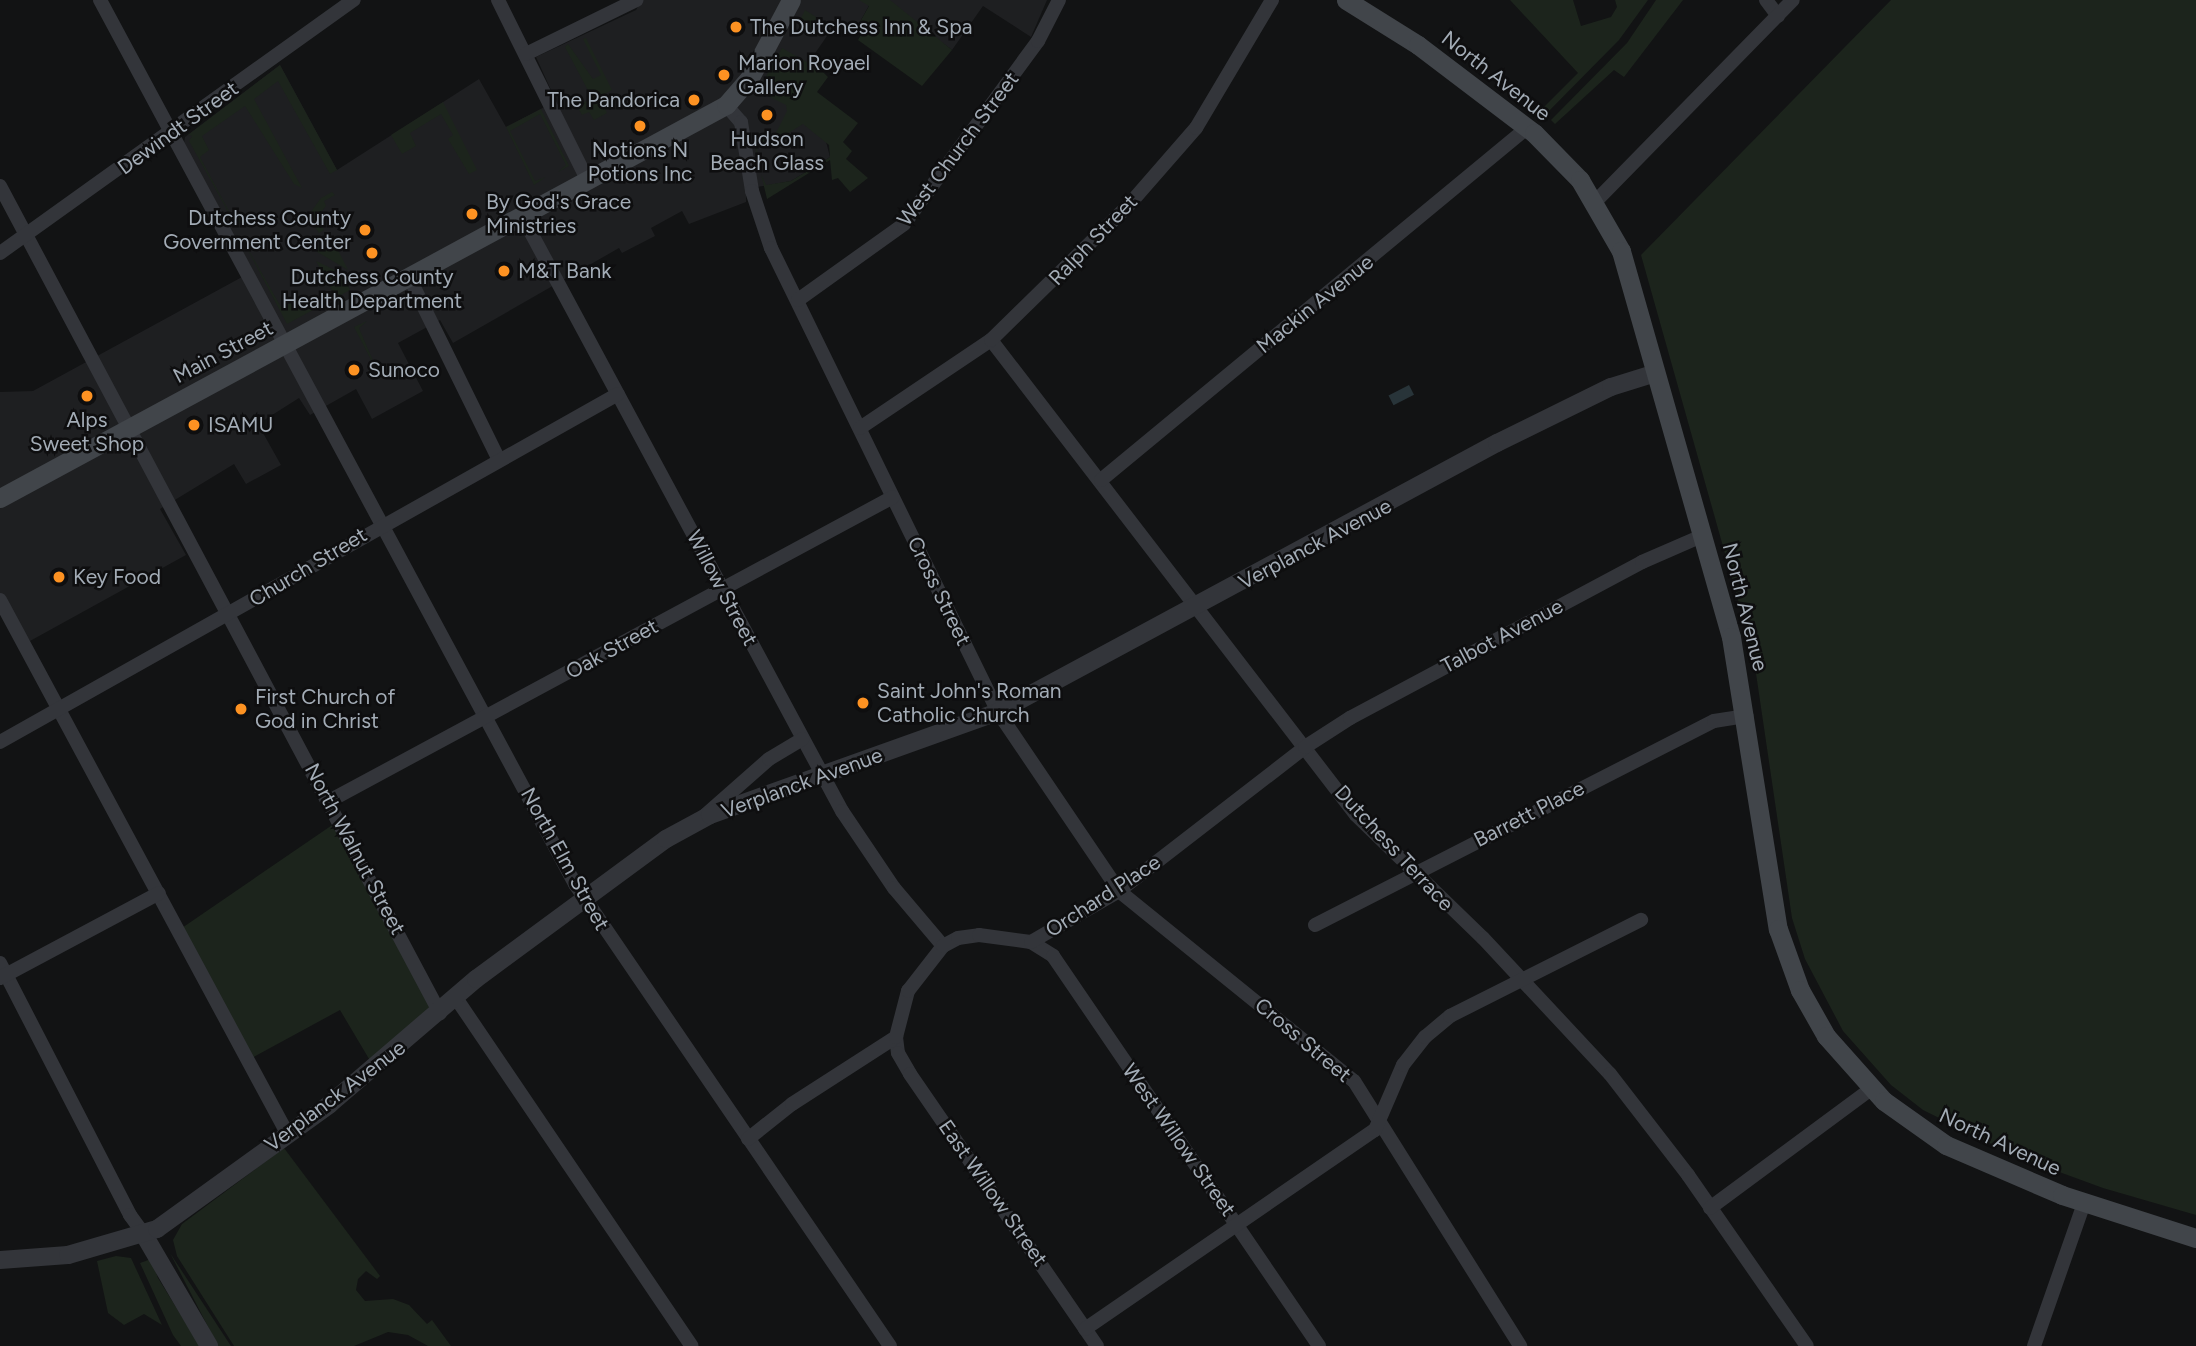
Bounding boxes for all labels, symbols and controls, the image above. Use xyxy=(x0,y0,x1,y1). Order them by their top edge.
place label: The Dutchess Inn & Spa xyxy=(750,14,972,40)
marker: The Dutchess Inn & Spa xyxy=(728,19,744,35)
street label: North Avenue xyxy=(1436,26,1556,126)
place label: Marion Royael Gallery xyxy=(738,50,870,100)
marker: Marion Royael Gallery xyxy=(716,67,732,83)
street label: West Church Street xyxy=(892,67,1024,231)
street label: Dewindt Street xyxy=(113,76,243,180)
place label: The Pandorica xyxy=(547,87,680,113)
marker: The Pandorica xyxy=(686,92,702,108)
marker: Hudson Beach Glass xyxy=(759,107,775,123)
marker: Notions N Potions Inc xyxy=(632,118,648,134)
place label: Hudson Beach Glass xyxy=(710,126,824,176)
place label: Notions N Potions Inc xyxy=(588,137,692,187)
place label: By God's Grace Ministries xyxy=(486,189,631,239)
street label: Ralph Street xyxy=(1043,189,1143,291)
place label: Dutchess County Government Center xyxy=(163,205,351,255)
marker: By God's Grace Ministries xyxy=(464,206,480,222)
marker: Dutchess County Government Center xyxy=(357,222,373,238)
marker: Dutchess County Health Department xyxy=(364,245,380,261)
street label: Mackin Avenue xyxy=(1252,249,1378,359)
place label: M&T Bank xyxy=(518,258,612,284)
marker: M&T Bank xyxy=(496,263,512,279)
place label: Dutchess County Health Department xyxy=(282,264,462,314)
street label: Main Street xyxy=(169,315,277,389)
place label: Sunoco xyxy=(368,357,440,383)
marker: Sunoco xyxy=(346,362,362,378)
marker: Alps Sweet Shop xyxy=(79,388,95,404)
place label: Alps Sweet Shop xyxy=(30,407,144,457)
place label: ISAMU xyxy=(208,412,273,438)
marker: ISAMU xyxy=(186,417,202,433)
street label: Verplanck Avenue xyxy=(1234,493,1396,595)
street label: Church Street xyxy=(245,522,371,612)
street label: Willow Street xyxy=(681,526,763,650)
street label: Cross Street xyxy=(902,532,976,650)
street label: North Avenue xyxy=(1717,540,1773,674)
place label: Key Food xyxy=(73,564,161,590)
marker: Key Food xyxy=(51,569,67,585)
street label: Talbot Avenue xyxy=(1437,593,1567,679)
street label: Oak Street xyxy=(562,613,662,685)
place label: Saint John's Roman Catholic Church xyxy=(877,678,1062,728)
place label: First Church of God in Christ xyxy=(255,684,395,734)
marker: Saint John's Roman Catholic Church xyxy=(855,695,871,711)
marker: First Church of God in Christ xyxy=(233,701,249,717)
street label: Verplanck Avenue xyxy=(718,742,886,824)
street label: North Walnut Street xyxy=(299,759,411,939)
street label: Barrett Place xyxy=(1470,775,1588,853)
street label: Dutchess Terrace xyxy=(1329,780,1459,916)
street label: North Elm Street xyxy=(515,783,615,935)
street label: Orchard Place xyxy=(1041,849,1165,943)
street label: Cross Street xyxy=(1250,992,1356,1088)
street label: Verplanck Avenue xyxy=(260,1035,410,1157)
street label: West Willow Street xyxy=(1117,1059,1241,1221)
street label: North Avenue xyxy=(1935,1103,2065,1181)
street label: East Willow Street xyxy=(933,1115,1053,1271)

